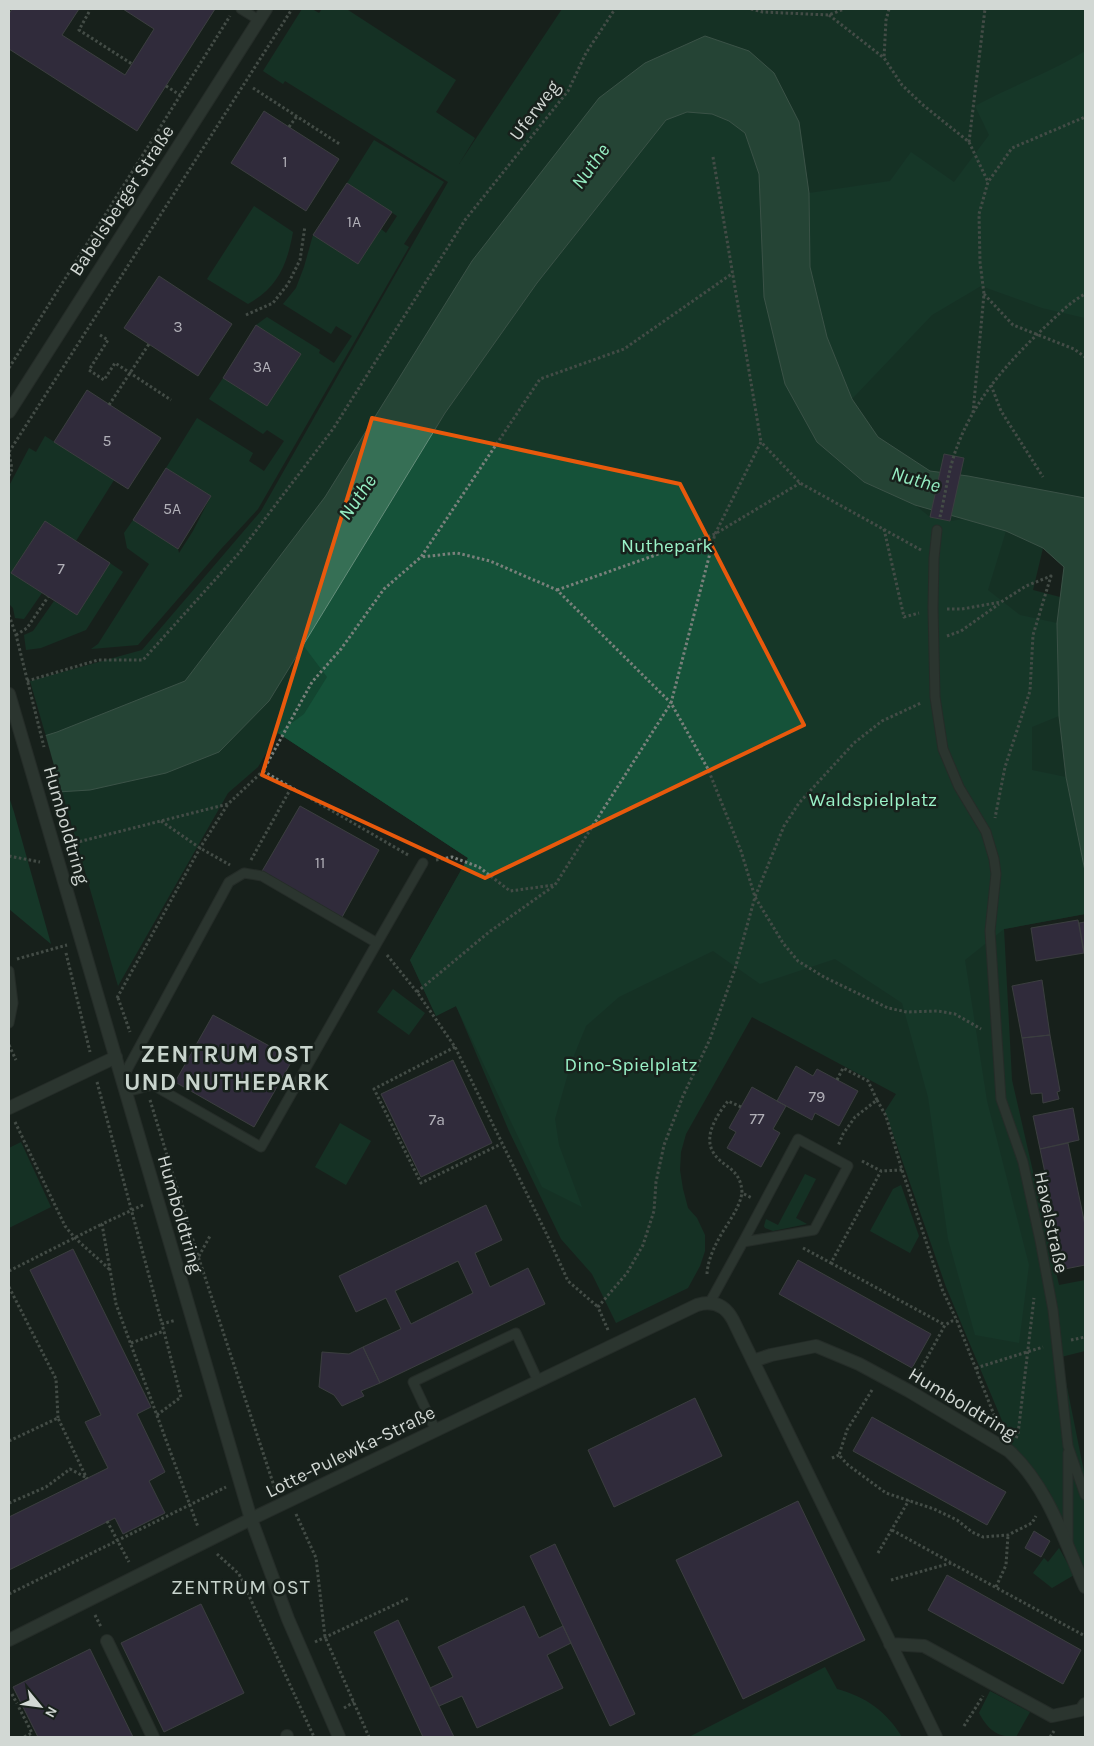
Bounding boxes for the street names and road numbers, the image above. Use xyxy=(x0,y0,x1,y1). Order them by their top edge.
street label: Uferweg xyxy=(505,76,565,145)
street label: Babelsberger Straße xyxy=(65,121,179,280)
street label: Humboldtring xyxy=(39,764,94,887)
street label: Humboldtring xyxy=(153,1153,208,1276)
street label: Havelstraße xyxy=(1029,1169,1073,1275)
street label: Humboldtring xyxy=(904,1363,1021,1445)
street label: Lotte-Pulewka-Straße xyxy=(262,1401,439,1503)

